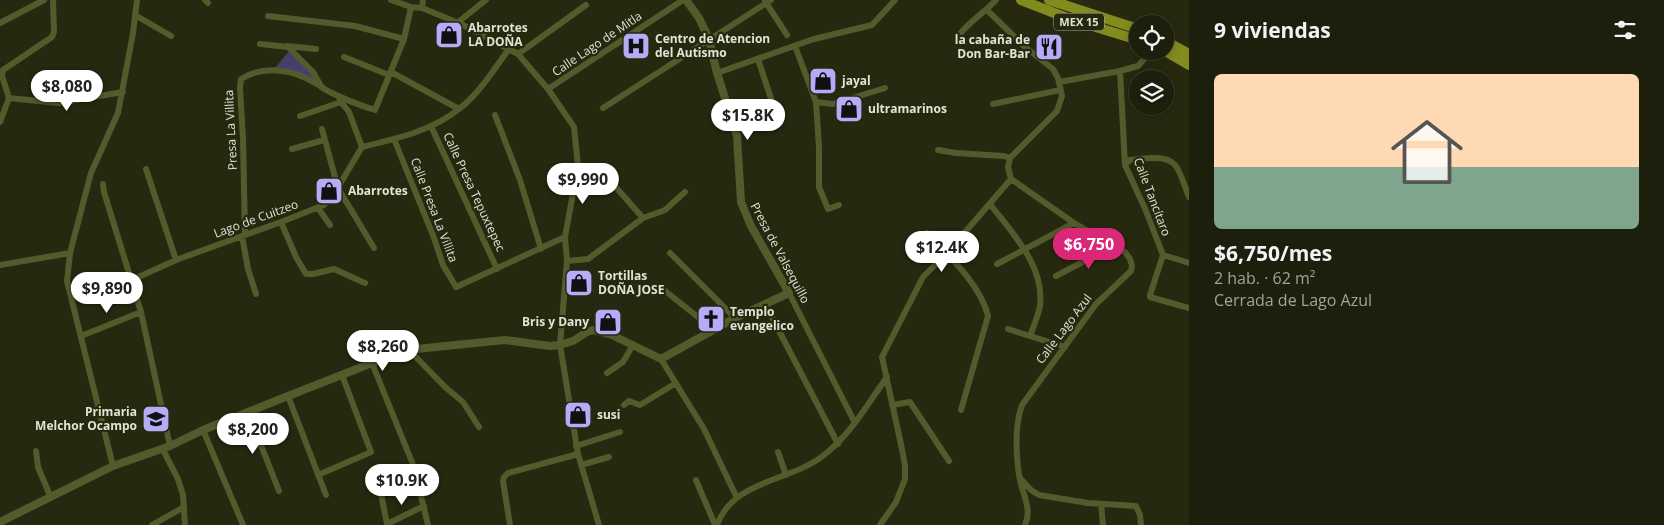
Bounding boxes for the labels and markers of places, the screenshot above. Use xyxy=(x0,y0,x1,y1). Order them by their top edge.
place label: Abarrotes LA DOÑA xyxy=(468,19,528,50)
shop icon: Abarrotes LA DOÑA xyxy=(434,20,464,50)
place label: Centro de Atencion del Autismo xyxy=(655,30,770,61)
hospital icon: Centro de Atencion del Autismo xyxy=(621,31,651,61)
place label: la cabaña de Don Bar-Bar xyxy=(955,31,1031,62)
restaurant icon: la cabaña de Don Bar-Bar xyxy=(1034,32,1064,62)
shop icon: jayal xyxy=(808,66,838,96)
pin: $8,080 xyxy=(26,70,108,112)
place label: jayal xyxy=(841,72,871,89)
shop icon: ultramarinos xyxy=(834,94,864,124)
pin: $15.8K xyxy=(707,98,789,141)
place label: ultramarinos xyxy=(868,100,947,117)
pin: $9,990 xyxy=(542,162,624,205)
shop icon: Abarrotes xyxy=(314,176,344,206)
place label: Abarrotes xyxy=(348,182,408,199)
pin: $6,750 xyxy=(1048,228,1130,270)
pin: $12.4K xyxy=(901,230,983,273)
place label: Tortillas DOÑA JOSE xyxy=(598,267,665,298)
shop icon: Tortillas DOÑA JOSE xyxy=(564,268,594,298)
pin: $9,890 xyxy=(66,272,148,314)
place label: Templo evangelico xyxy=(730,303,794,334)
church icon: Templo evangelico xyxy=(696,304,726,334)
shop icon: Bris y Dany xyxy=(593,307,623,337)
place label: Bris y Dany xyxy=(522,313,589,330)
pin: $8,260 xyxy=(342,330,424,372)
shop icon: susi xyxy=(563,400,593,430)
place label: Primaria Melchor Ocampo xyxy=(35,403,137,434)
school or university icon: Primaria Melchor Ocampo xyxy=(141,404,171,434)
place label: susi xyxy=(597,406,620,423)
pin: $8,200 xyxy=(212,412,294,455)
pin: $10.9K xyxy=(361,464,443,506)

